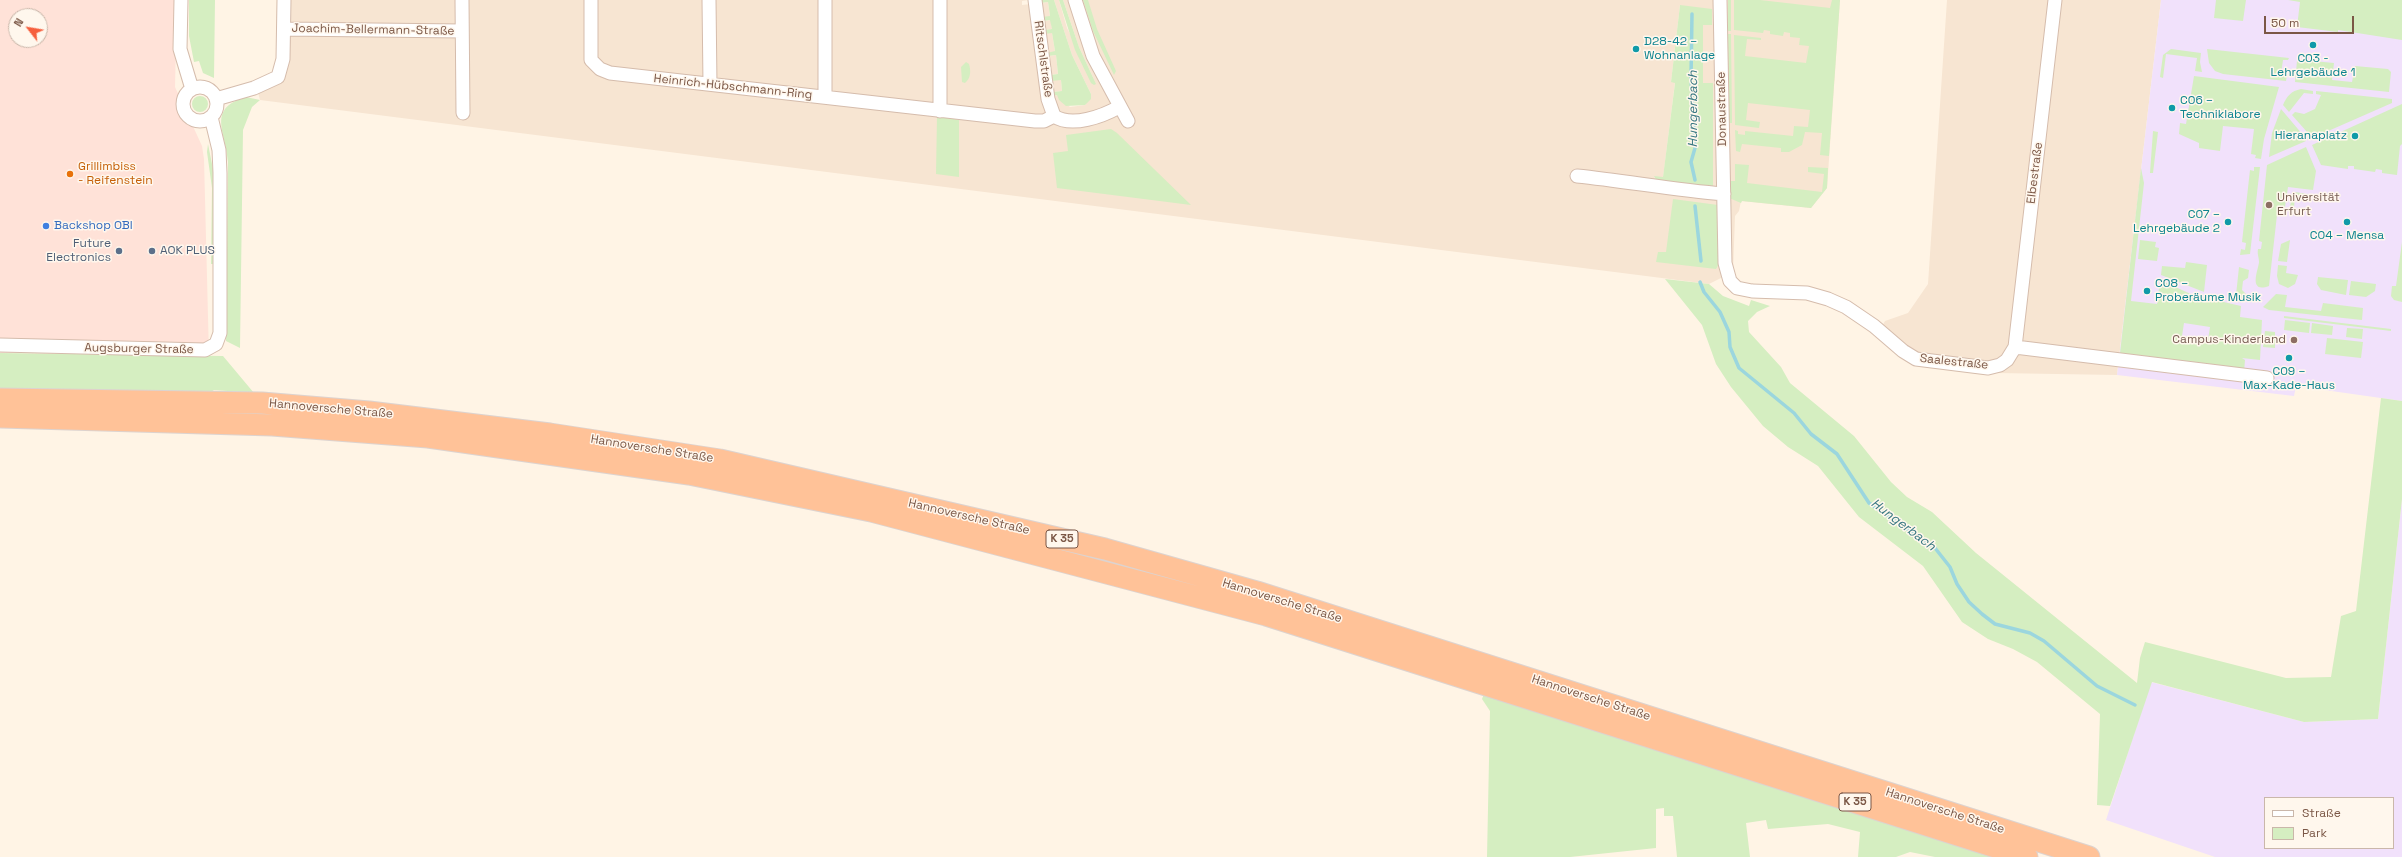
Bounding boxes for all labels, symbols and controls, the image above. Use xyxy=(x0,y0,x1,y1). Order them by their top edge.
north arrow xyxy=(8,8,48,48)
scale bar xyxy=(2266,8,2356,34)
text: 50 m xyxy=(2271,15,2299,31)
text: N xyxy=(11,16,26,29)
street label: Ritschlstraße xyxy=(1030,20,1056,98)
street label: Joachim-Bellermann-Straße xyxy=(291,21,455,39)
place label: D28-42 – Wohnanlage xyxy=(1644,35,1715,63)
marker: C03 - Lehrgebäude 1 xyxy=(2308,40,2318,50)
marker: D28-42 – Wohnanlage xyxy=(1631,44,1641,54)
place label: C03 - Lehrgebäude 1 xyxy=(2271,52,2355,80)
water label: Hungerbach xyxy=(1685,71,1701,147)
street label: Heinrich-Hübschmann-Ring xyxy=(653,72,813,102)
street label: Donaustraße xyxy=(1714,72,1730,146)
place label: C06 – Techniklabore xyxy=(2180,94,2261,122)
marker: C06 – Techniklabore xyxy=(2167,103,2177,113)
place label: Hieranaplatz xyxy=(2275,129,2347,143)
marker: Hieranaplatz xyxy=(2350,131,2360,141)
street label: Elbestraße xyxy=(2024,141,2046,205)
place label: Grillimbiss - Reifenstein xyxy=(78,160,153,188)
marker: Grillimbiss - Reifenstein xyxy=(65,169,75,179)
place label: Universität Erfurt xyxy=(2277,191,2340,219)
marker: Universität Erfurt xyxy=(2264,200,2274,210)
place label: C07 – Lehrgebäude 2 xyxy=(2133,208,2220,236)
marker: C07 – Lehrgebäude 2 xyxy=(2223,217,2233,227)
marker: C04 – Mensa xyxy=(2342,217,2352,227)
place label: Backshop OBI xyxy=(54,219,133,233)
marker: Backshop OBI xyxy=(41,221,51,231)
place label: C04 – Mensa xyxy=(2310,229,2384,243)
place label: Future Electronics xyxy=(46,237,111,265)
place label: AOK PLUS xyxy=(160,244,215,258)
marker: Future Electronics xyxy=(114,246,124,256)
marker: AOK PLUS xyxy=(147,246,157,256)
place label: C08 – Proberäume Musik xyxy=(2155,277,2261,305)
marker: C08 – Proberäume Musik xyxy=(2142,286,2152,296)
place label: Campus-Kinderland xyxy=(2172,333,2286,347)
marker: Campus-Kinderland xyxy=(2289,335,2299,345)
street label: Augsburger Straße xyxy=(84,341,194,357)
street label: Saalestraße xyxy=(1919,351,1989,373)
marker: C09 – Max-Kade-Haus xyxy=(2284,353,2294,363)
place label: C09 – Max-Kade-Haus xyxy=(2243,365,2335,393)
street label: Hannoversche Straße xyxy=(269,396,393,422)
street label: Hannoversche Straße xyxy=(590,432,714,466)
street label: Hannoversche Straße xyxy=(907,496,1031,538)
water label: Hungerbach xyxy=(1868,496,1938,554)
road number: K 35 xyxy=(1046,530,1078,548)
street label: Hannoversche Straße xyxy=(1221,576,1343,626)
street label: Hannoversche Straße xyxy=(1530,672,1652,724)
street label: Hannoversche Straße xyxy=(1884,785,2006,837)
road number: K 35 xyxy=(1839,793,1871,811)
legend xyxy=(2264,797,2394,849)
text: Straße xyxy=(2302,805,2341,821)
text: Park xyxy=(2302,825,2327,841)

